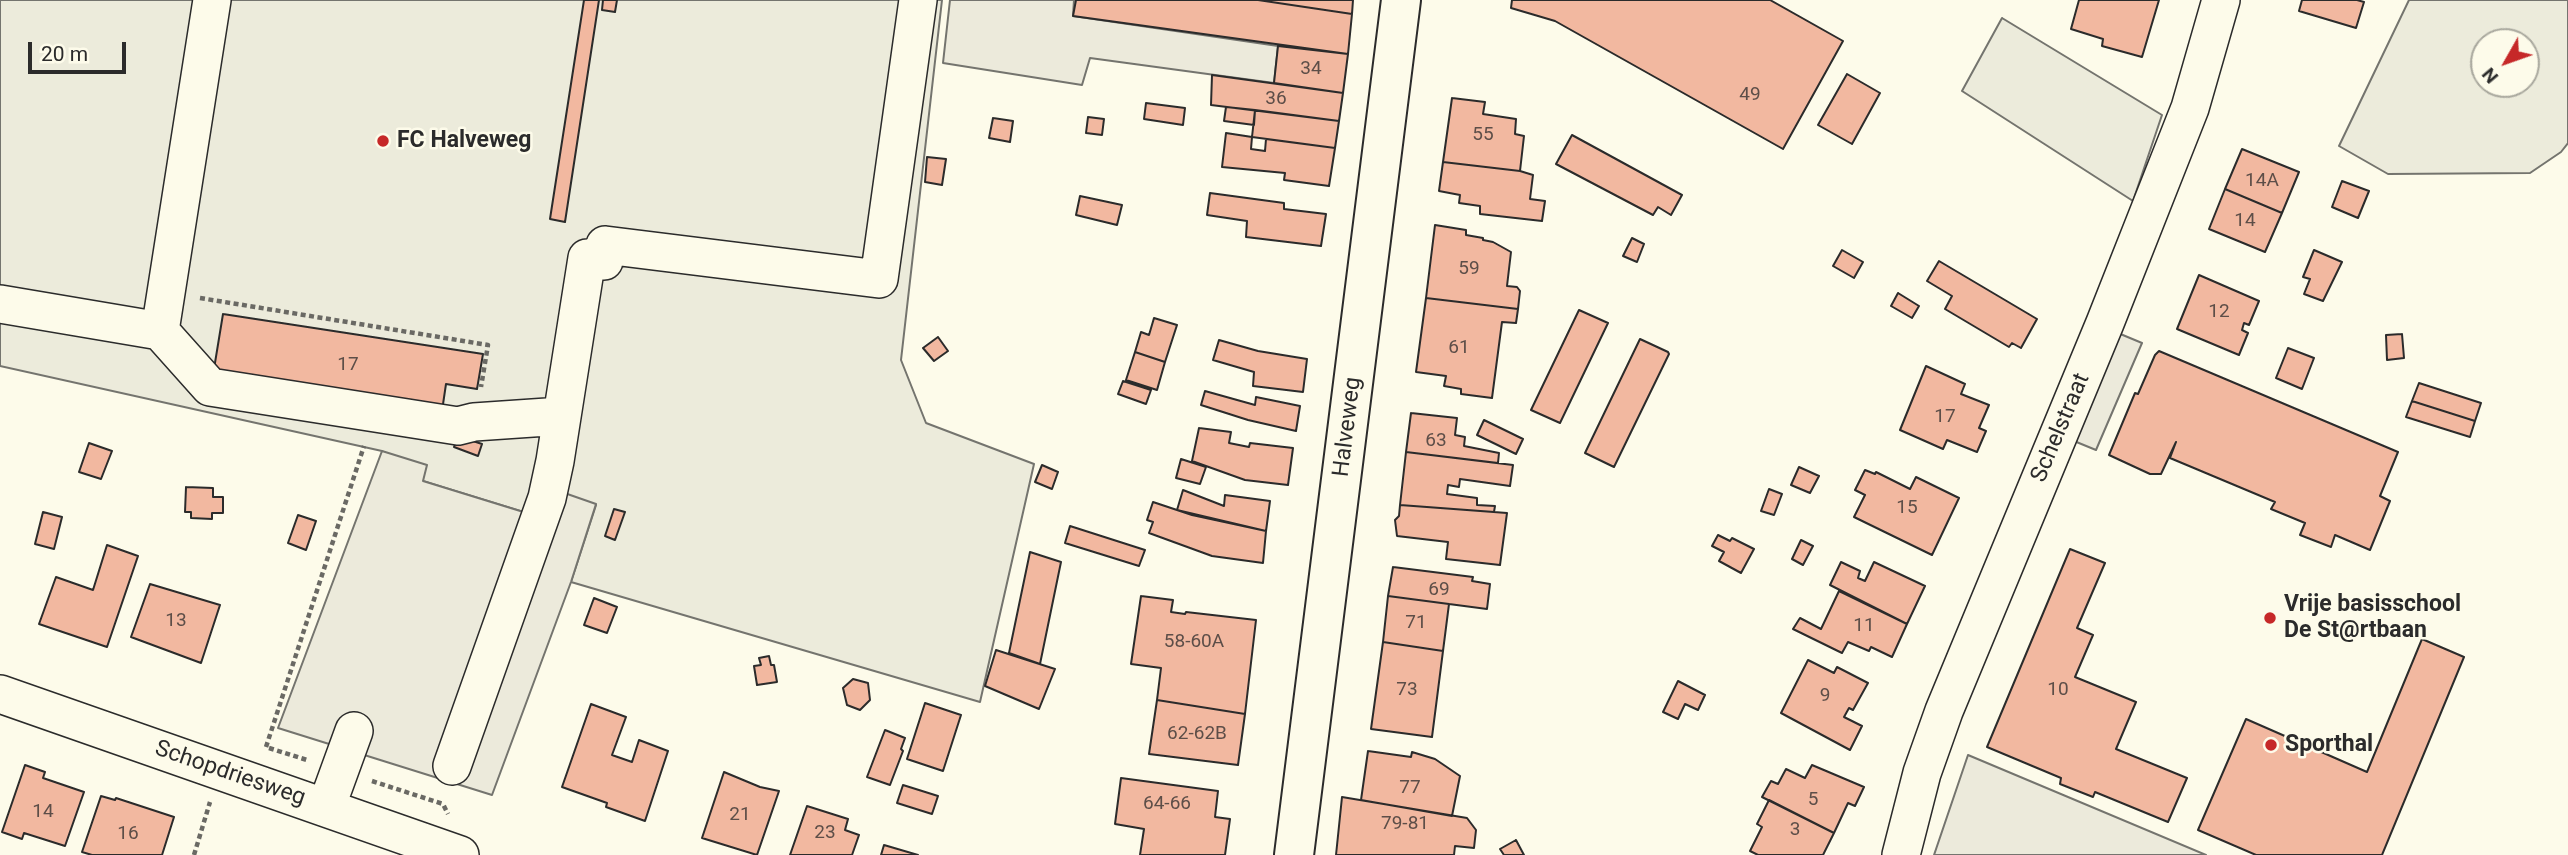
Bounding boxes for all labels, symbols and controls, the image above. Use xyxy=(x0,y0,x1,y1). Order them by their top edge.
scale bar xyxy=(32,28,130,72)
north arrow xyxy=(2470,28,2540,98)
text: 20 m xyxy=(41,42,88,66)
house number: 34 xyxy=(1300,58,1322,80)
text: N xyxy=(2477,63,2503,88)
house number: 49 xyxy=(1739,84,1761,106)
house number: 36 xyxy=(1265,88,1287,110)
house number: 55 xyxy=(1472,124,1494,146)
place label: FC Halveweg xyxy=(397,127,531,155)
marker: FC Halveweg xyxy=(375,133,391,149)
house number: 14A xyxy=(2245,170,2279,192)
house number: 14 xyxy=(2234,210,2256,232)
house number: 59 xyxy=(1458,258,1480,280)
house number: 12 xyxy=(2208,301,2230,323)
house number: 61 xyxy=(1448,337,1470,359)
house number: 17 xyxy=(337,354,359,376)
street label: Schelstraat xyxy=(2026,369,2096,487)
street label: Halveweg xyxy=(1328,376,1368,478)
house number: 17 xyxy=(1934,406,1956,428)
house number: 63 xyxy=(1425,430,1447,452)
house number: 15 xyxy=(1896,497,1918,519)
house number: 69 xyxy=(1428,579,1450,601)
place label: Vrije basisschool De St@rtbaan xyxy=(2284,591,2461,645)
house number: 13 xyxy=(165,610,187,632)
marker: Vrije basisschool De St@rtbaan xyxy=(2262,610,2278,626)
house number: 71 xyxy=(1405,612,1427,634)
house number: 11 xyxy=(1853,615,1875,637)
house number: 58-60A xyxy=(1164,631,1224,653)
house number: 73 xyxy=(1396,679,1418,701)
house number: 10 xyxy=(2047,679,2069,701)
house number: 9 xyxy=(1820,685,1830,707)
house number: 62-62B xyxy=(1167,723,1227,745)
place label: Sporthal xyxy=(2285,731,2373,759)
street label: Schopdriesweg xyxy=(151,735,309,813)
marker: Sporthal xyxy=(2263,737,2279,753)
house number: 77 xyxy=(1399,777,1421,799)
house number: 5 xyxy=(1808,789,1818,811)
house number: 64-66 xyxy=(1143,793,1191,815)
house number: 14 xyxy=(32,801,54,823)
house number: 21 xyxy=(729,804,751,826)
house number: 79-81 xyxy=(1381,813,1429,835)
house number: 3 xyxy=(1790,819,1800,841)
house number: 23 xyxy=(814,822,836,844)
house number: 16 xyxy=(117,823,139,845)

